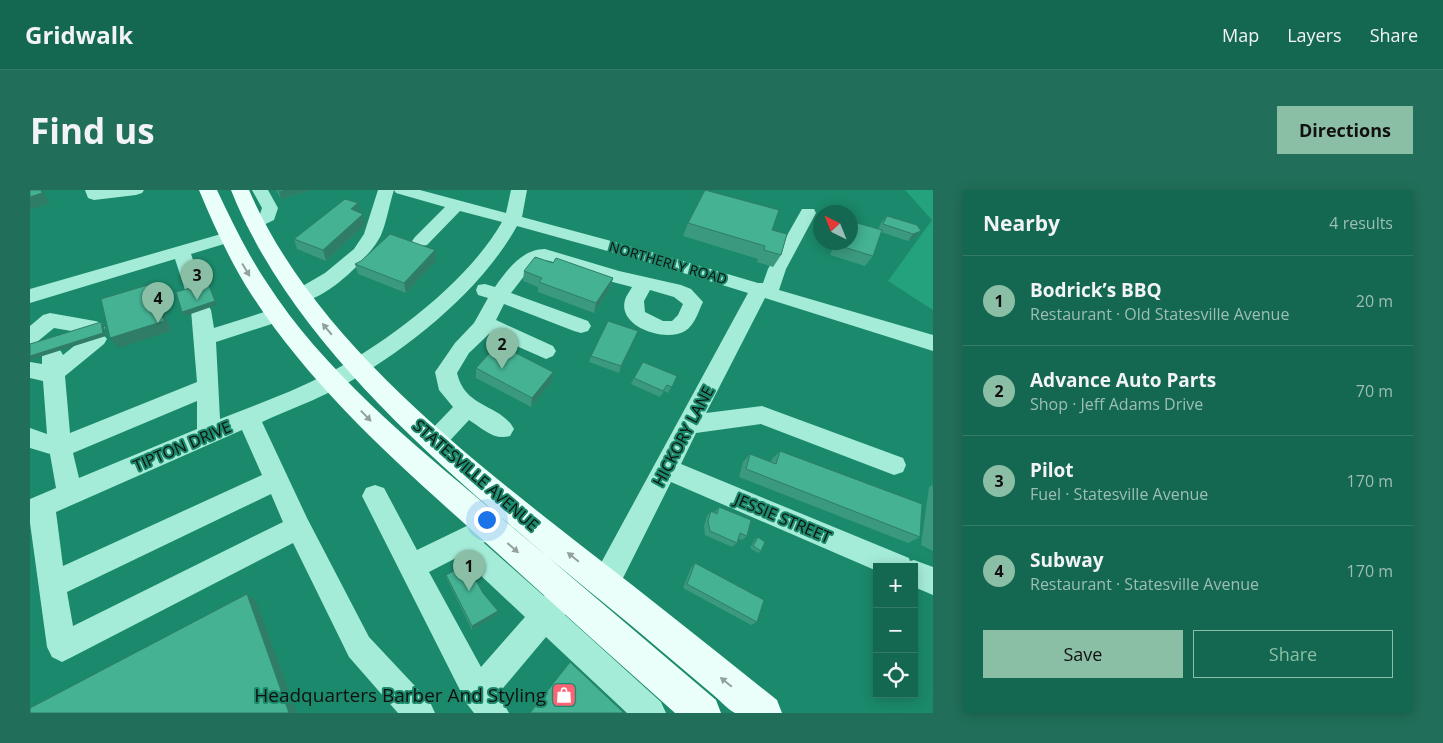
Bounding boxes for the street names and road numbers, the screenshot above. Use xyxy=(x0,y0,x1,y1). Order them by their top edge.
street label: NORTHERLY ROAD xyxy=(607,237,729,288)
street label: HICKORY LANE xyxy=(647,382,719,490)
street label: TIPTON DRIVE xyxy=(129,415,235,477)
street label: STATESVILLE AVENUE xyxy=(409,415,543,535)
street label: JESSIE STREET xyxy=(730,487,835,548)

